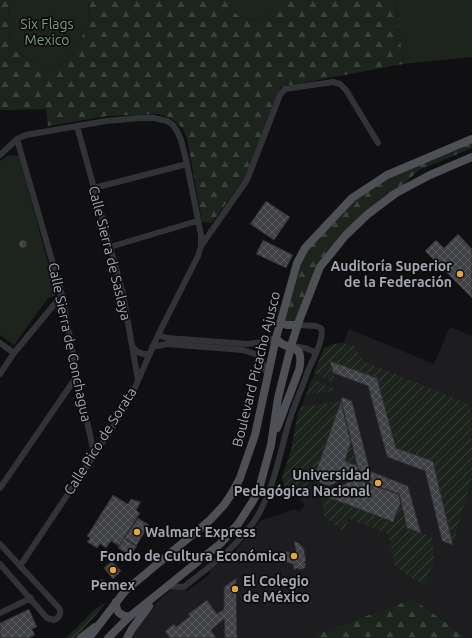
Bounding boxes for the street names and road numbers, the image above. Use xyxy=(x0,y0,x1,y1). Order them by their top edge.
street label: Calle Sierra de Saslaya xyxy=(86,184,134,322)
street label: Calle Sierra de Conchagua xyxy=(45,261,95,423)
street label: Boulevard Picacho Ajusco xyxy=(229,290,283,448)
street label: Calle Pico de Sorata xyxy=(60,384,140,498)

